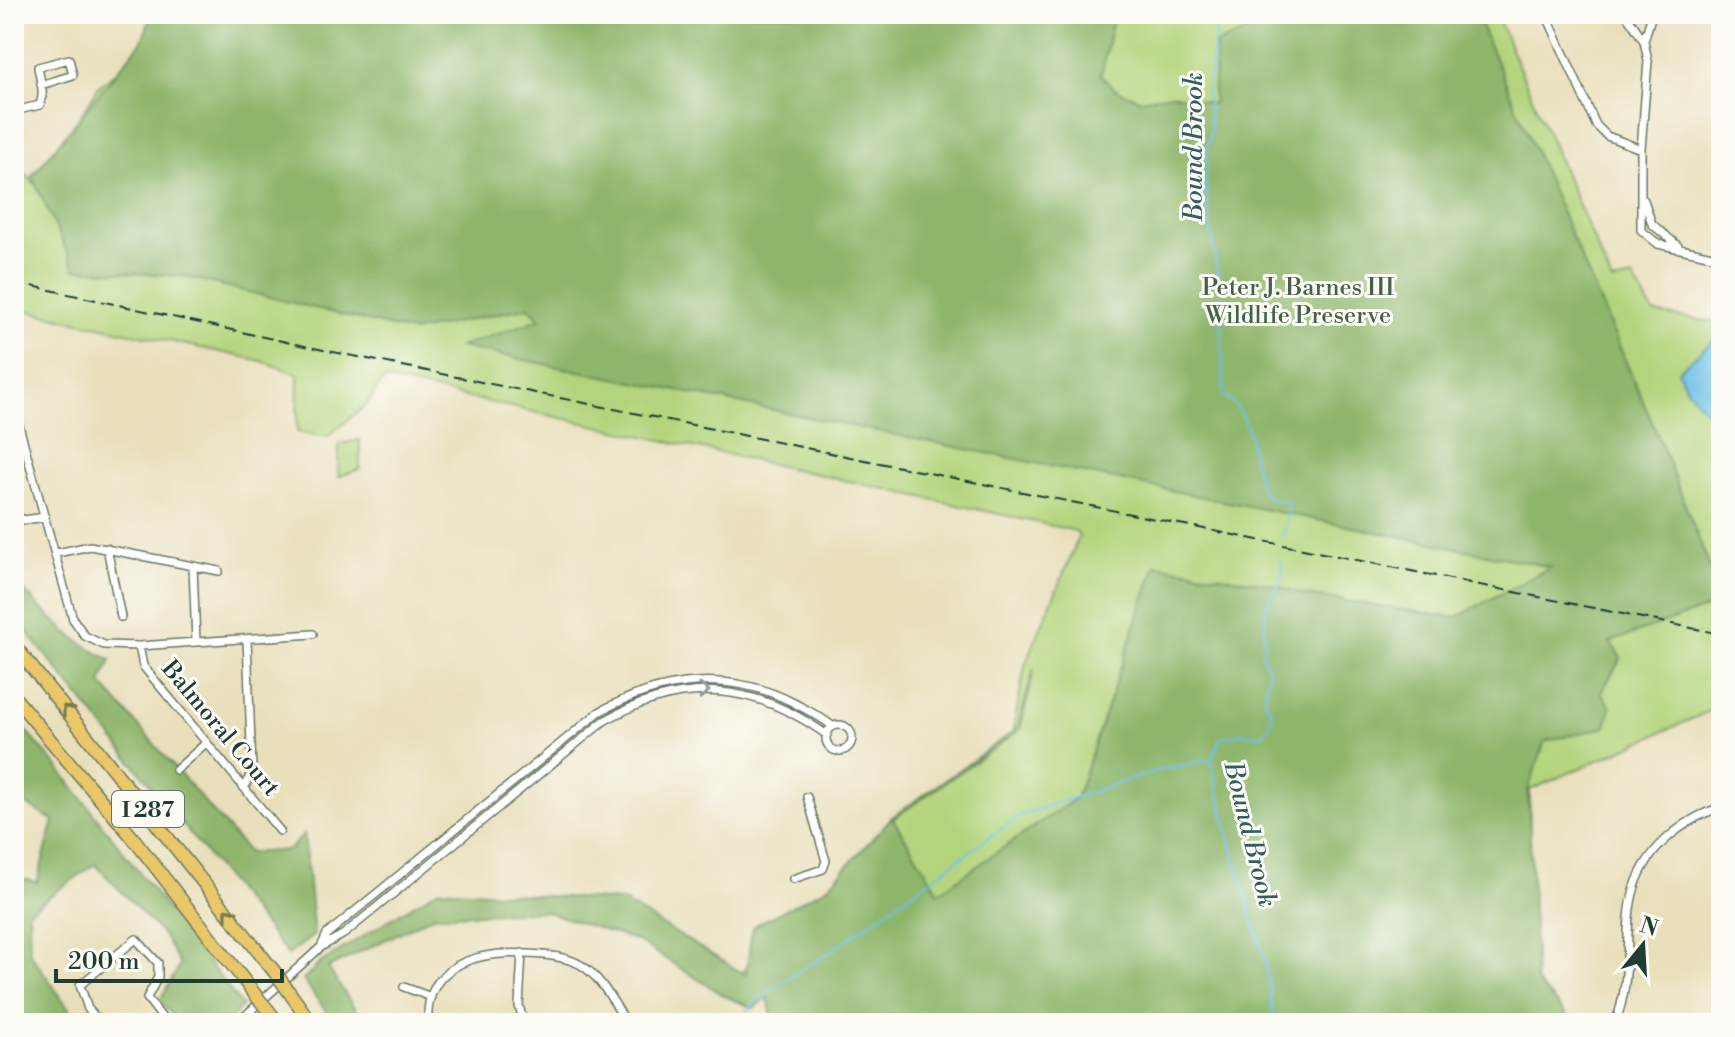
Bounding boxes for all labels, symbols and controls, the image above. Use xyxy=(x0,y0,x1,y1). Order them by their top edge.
water label: Bound Brook xyxy=(1178,72,1210,223)
park label: Peter J. Barnes III Wildlife Preserve xyxy=(1202,273,1394,331)
street label: Balmoral Court xyxy=(154,654,286,803)
one-way arrow xyxy=(698,683,711,700)
one-way arrow xyxy=(62,705,77,719)
water label: Bound Brook xyxy=(1216,757,1284,910)
road number: I 287 xyxy=(112,791,184,827)
north arrow xyxy=(1603,905,1683,985)
one-way arrow xyxy=(225,907,239,922)
text: N xyxy=(1636,912,1662,943)
scale bar xyxy=(56,933,282,983)
text: 200 m xyxy=(68,947,139,977)

